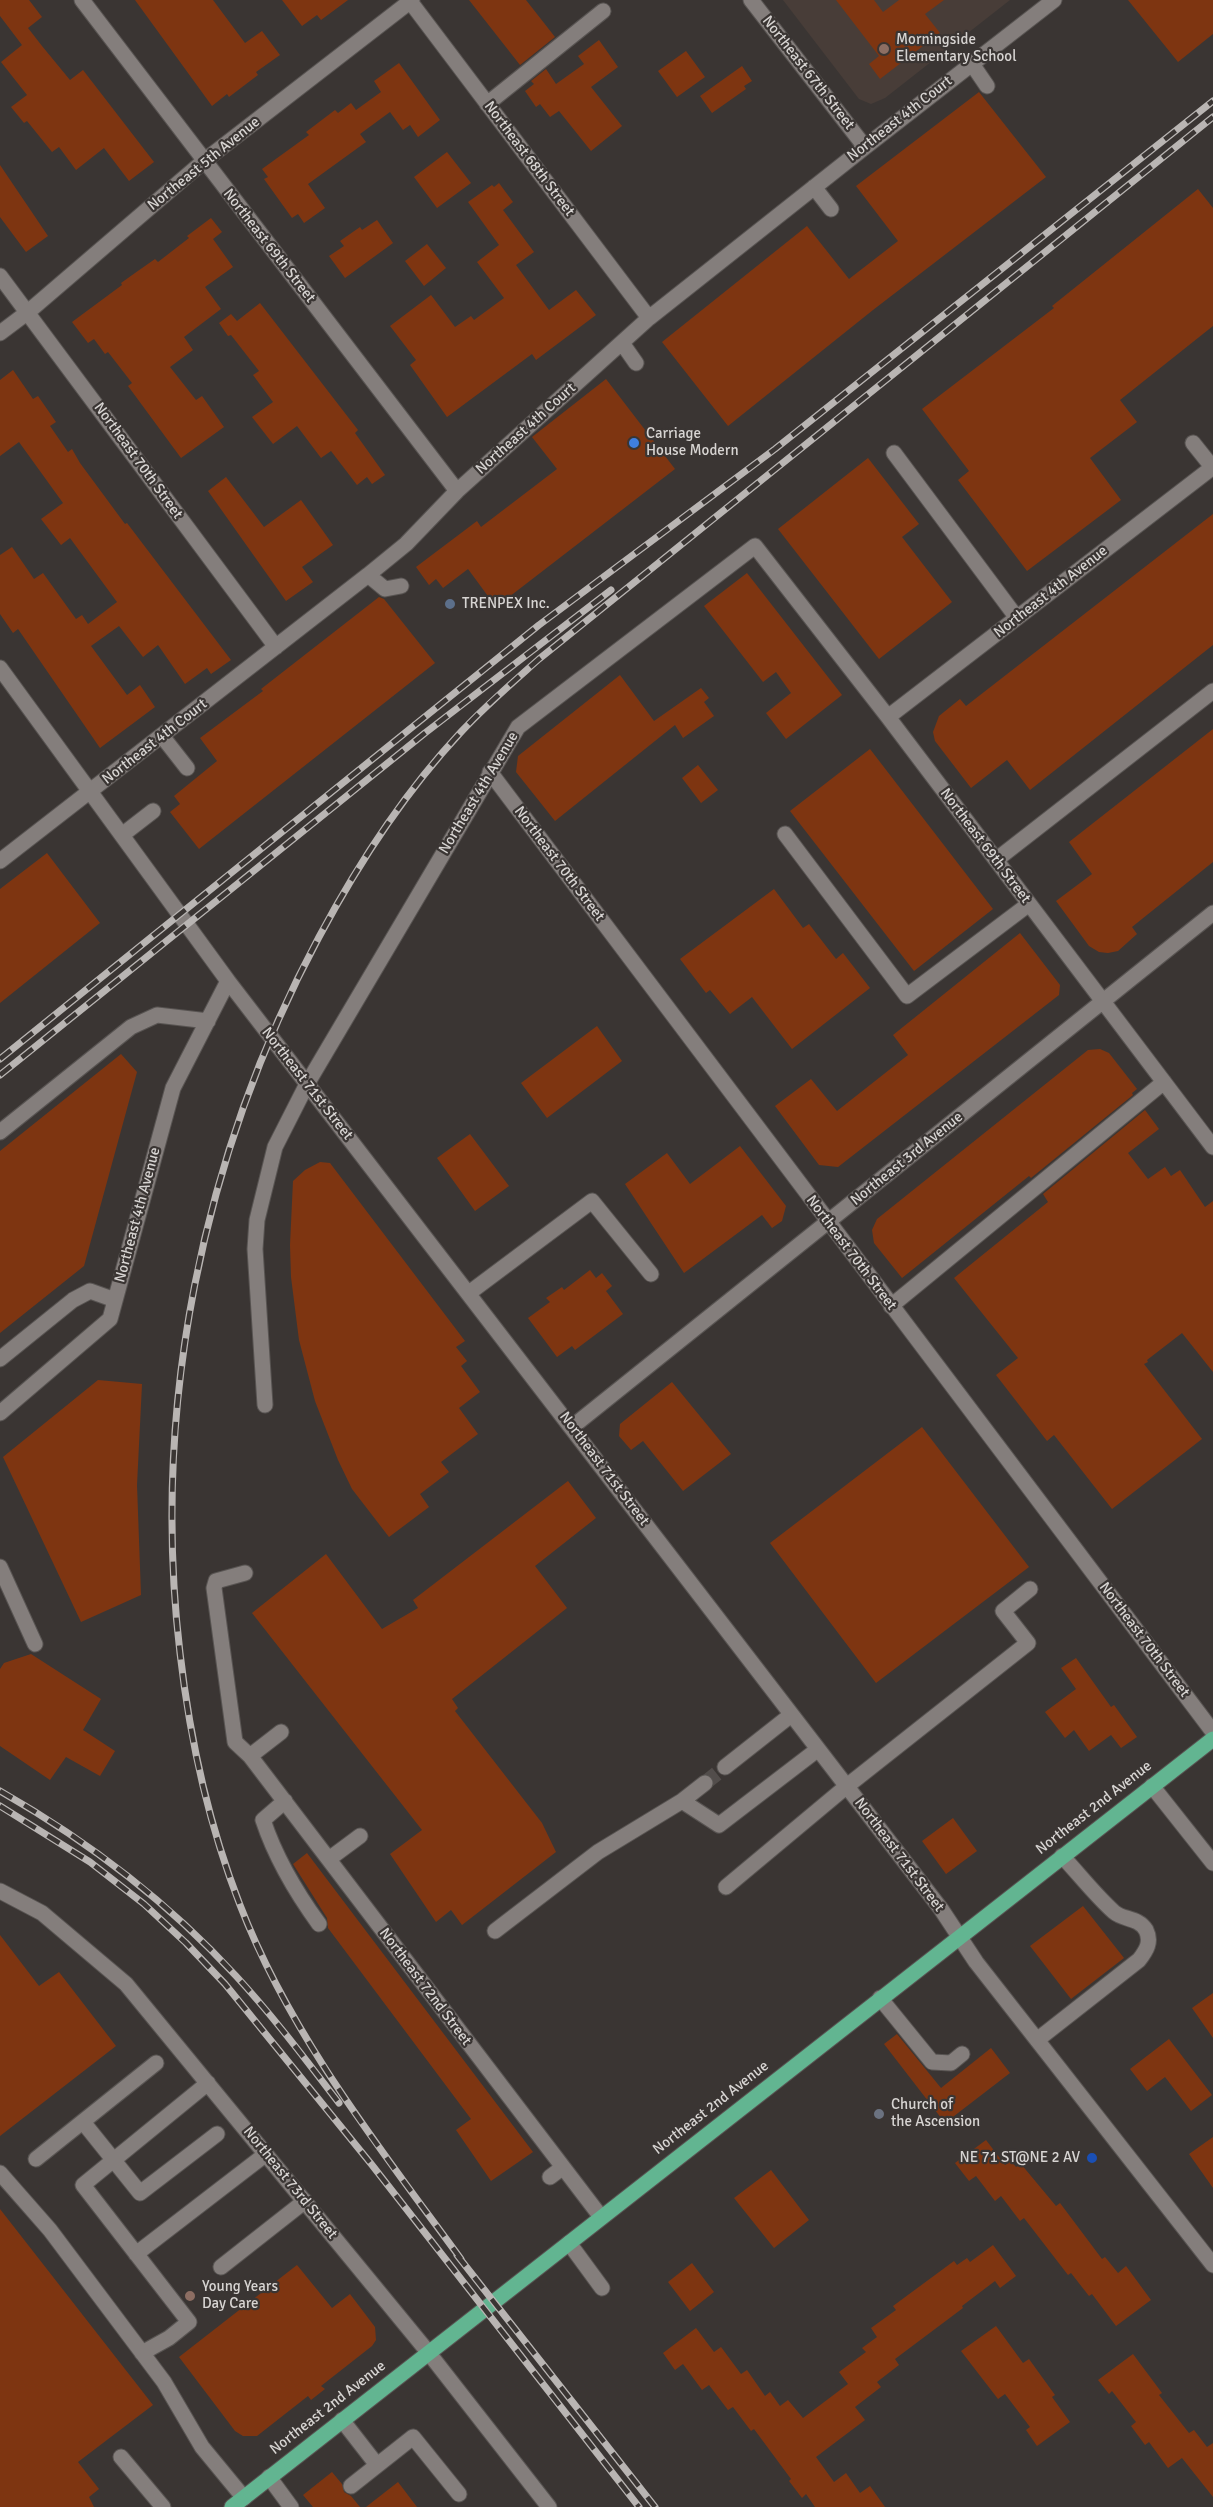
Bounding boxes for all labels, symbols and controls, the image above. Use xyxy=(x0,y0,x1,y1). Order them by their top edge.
street label: Northeast 67th Street xyxy=(758,13,858,133)
place label: Morningside Elementary School xyxy=(896,31,1017,66)
marker: Morningside Elementary School xyxy=(877,42,891,56)
street label: Northeast 4th Court xyxy=(844,72,956,166)
street label: Northeast 68th Street xyxy=(480,98,578,220)
street label: Northeast 5th Avenue xyxy=(144,113,264,215)
street label: Northeast 69th Street xyxy=(219,186,319,306)
street label: Northeast 4th Court xyxy=(472,379,580,479)
street label: Northeast 70th Street xyxy=(90,399,186,523)
place label: Carriage House Modern xyxy=(646,425,739,460)
marker: Carriage House Modern xyxy=(627,436,641,450)
street label: Northeast 4th Avenue xyxy=(991,542,1111,642)
place label: TRENPEX Inc. xyxy=(462,595,550,613)
marker: TRENPEX Inc. xyxy=(443,597,457,611)
street label: Northeast 4th Court xyxy=(99,695,211,789)
street label: Northeast 4th Avenue xyxy=(435,729,523,857)
street label: Northeast 69th Street xyxy=(936,785,1034,907)
street label: Northeast 70th Street xyxy=(510,803,608,925)
street label: Northeast 71st Street xyxy=(257,1024,357,1144)
street label: Northeast 3rd Avenue xyxy=(847,1108,967,1210)
street label: Northeast 4th Avenue xyxy=(111,1145,165,1285)
street label: Northeast 70th Street xyxy=(802,1192,900,1314)
street label: Northeast 71st Street xyxy=(555,1409,653,1529)
street label: Northeast 70th Street xyxy=(1095,1579,1193,1701)
street label: Northeast 2nd Avenue xyxy=(1033,1757,1155,1859)
street label: Northeast 71st Street xyxy=(850,1795,948,1915)
street label: Northeast 72nd Street xyxy=(375,1925,475,2049)
street label: Northeast 2nd Avenue xyxy=(650,2057,772,2159)
place label: Church of the Ascension xyxy=(891,2096,980,2131)
marker: Church of the Ascension xyxy=(872,2107,886,2121)
street label: Northeast 73rd Street xyxy=(239,2123,341,2243)
place label: NE 71 ST@NE 2 AV xyxy=(960,2149,1080,2167)
marker: NE 71 ST@NE 2 AV xyxy=(1085,2151,1099,2165)
place label: Young Years Day Care xyxy=(202,2278,278,2313)
marker: Young Years Day Care xyxy=(183,2289,197,2303)
street label: Northeast 2nd Avenue xyxy=(267,2357,389,2459)

